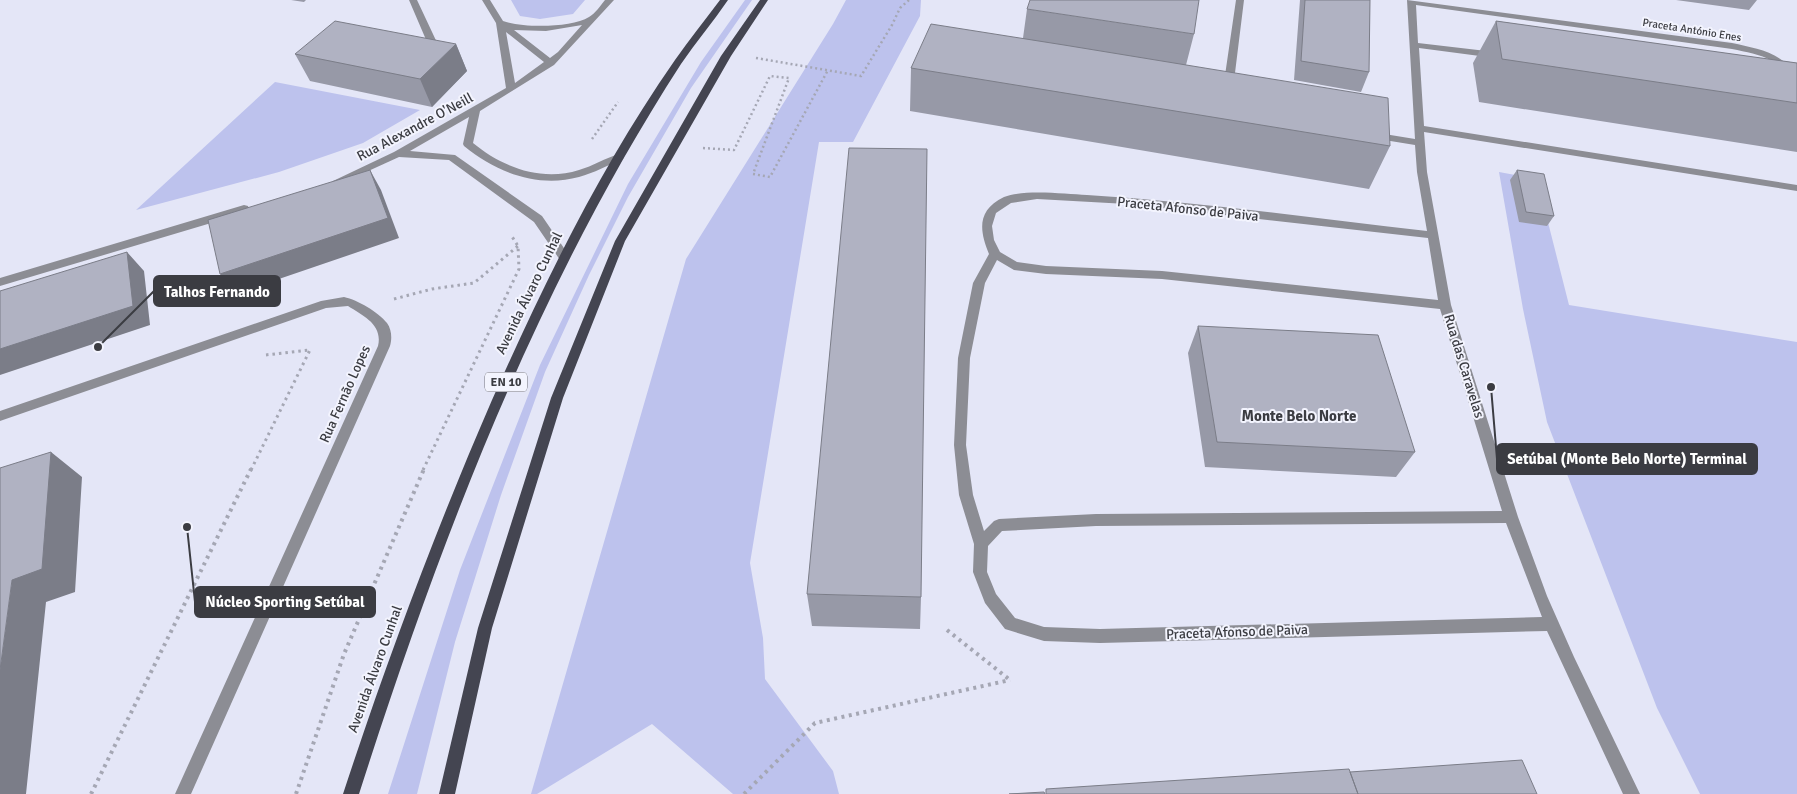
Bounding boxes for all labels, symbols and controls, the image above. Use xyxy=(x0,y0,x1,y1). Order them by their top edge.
street label: Praceta António Enes xyxy=(1642,16,1743,44)
street label: Rua Alexandre O'Neill xyxy=(354,89,476,165)
street label: Praceta Afonso de Paiva xyxy=(1116,193,1260,225)
street label: Avenida Álvaro Cunhal xyxy=(492,229,566,357)
callout: Talhos Fernando xyxy=(154,276,280,306)
text: Talhos Fernando xyxy=(164,283,270,301)
street label: Rua das Caravelas xyxy=(1440,312,1488,420)
street label: Rua Fernão Lopes xyxy=(316,343,374,445)
road number: EN 10 xyxy=(485,372,527,392)
district label: Monte Belo Norte xyxy=(1242,407,1356,425)
callout: Setúbal (Monte Belo Norte) Terminal xyxy=(1497,444,1757,474)
text: Setúbal (Monte Belo Norte) Terminal xyxy=(1507,450,1747,468)
callout: Núcleo Sporting Setúbal xyxy=(195,587,375,617)
text: Núcleo Sporting Setúbal xyxy=(205,593,365,611)
street label: Avenida Álvaro Cunhal xyxy=(344,603,406,735)
street label: Praceta Afonso de Paiva xyxy=(1166,621,1308,643)

